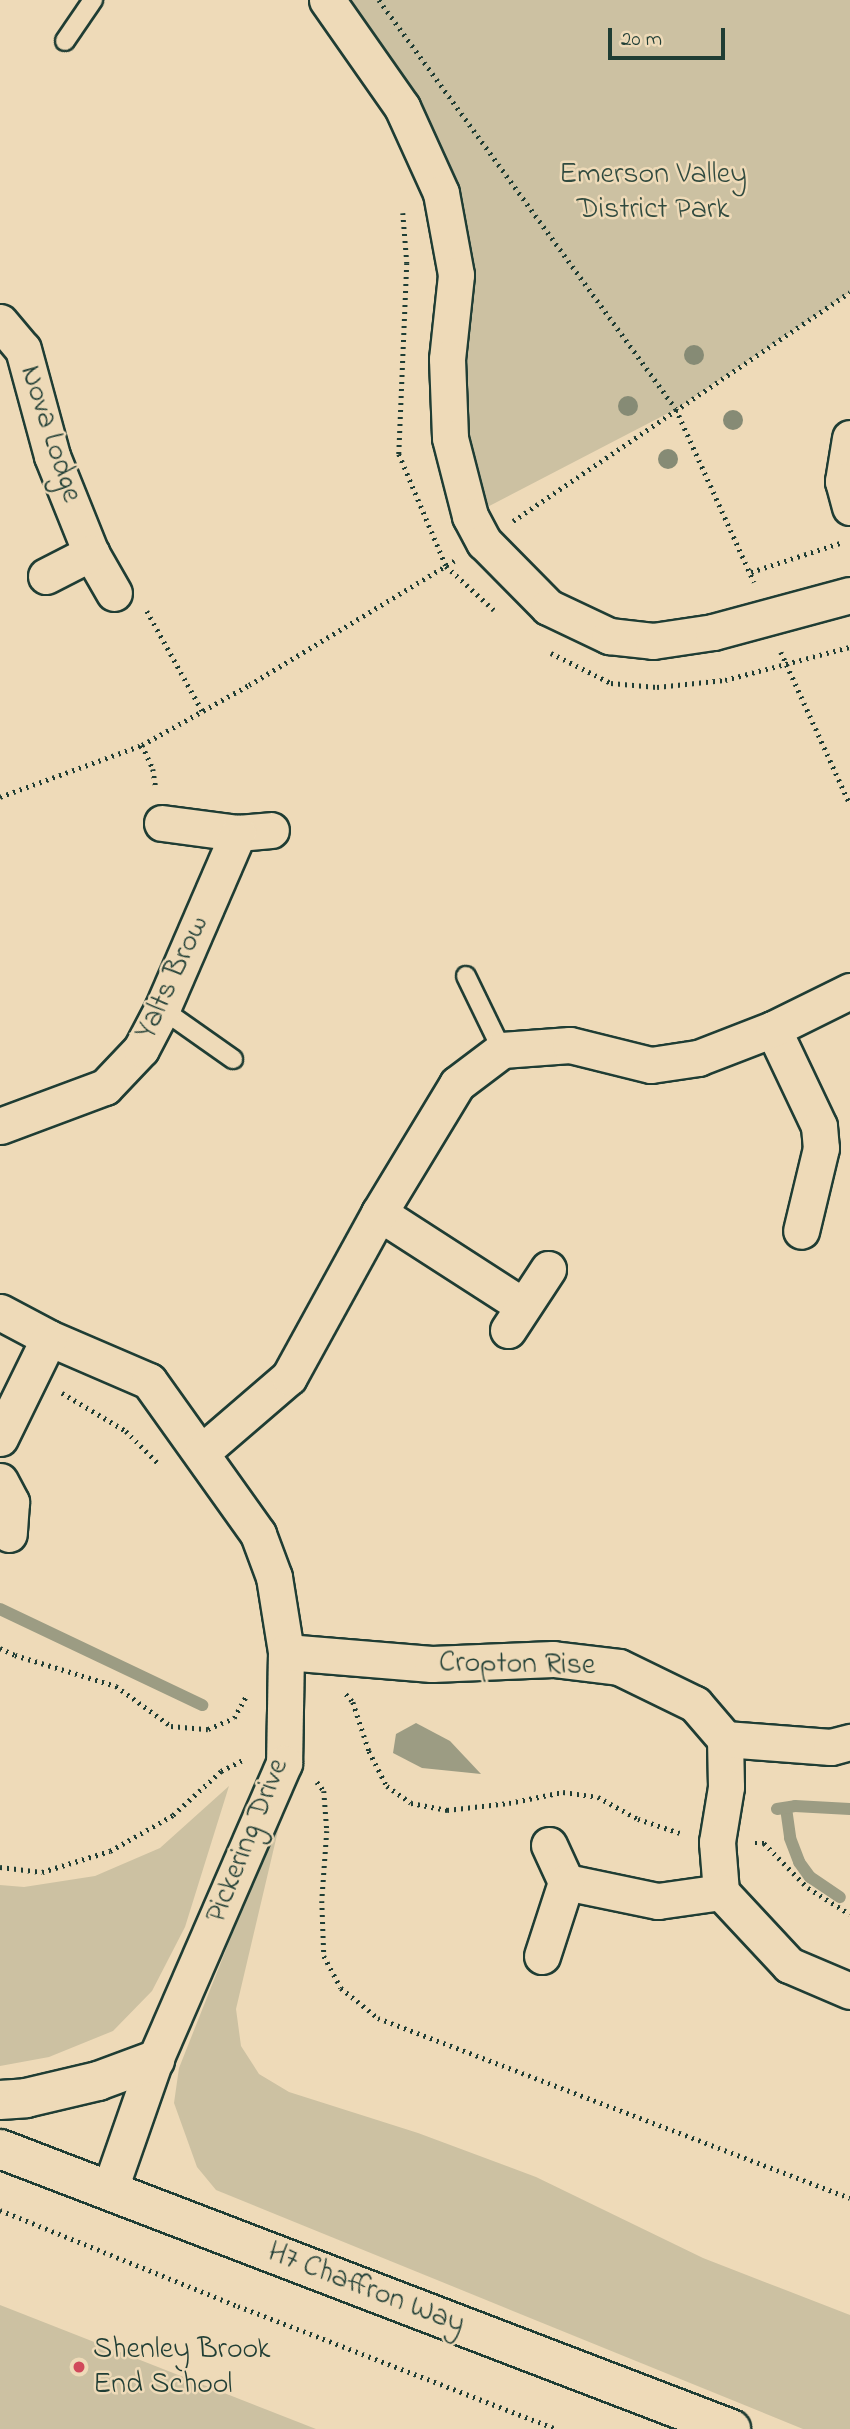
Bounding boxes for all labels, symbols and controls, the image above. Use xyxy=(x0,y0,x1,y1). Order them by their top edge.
scale bar xyxy=(612,14,729,58)
text: 20 m xyxy=(621,25,662,55)
park label: Emerson Valley District Park xyxy=(559,157,747,228)
street label: Nova Lodge xyxy=(11,361,89,507)
street label: Yalts Brow xyxy=(129,910,217,1046)
street label: Cropton Rise xyxy=(439,1646,595,1684)
street label: Pickering Drive xyxy=(199,1754,297,1928)
street label: H7 Chaffron Way xyxy=(262,2235,470,2343)
place label: Shenley Brook End School xyxy=(93,2332,270,2402)
marker: Shenley Brook End School xyxy=(71,2359,87,2375)

